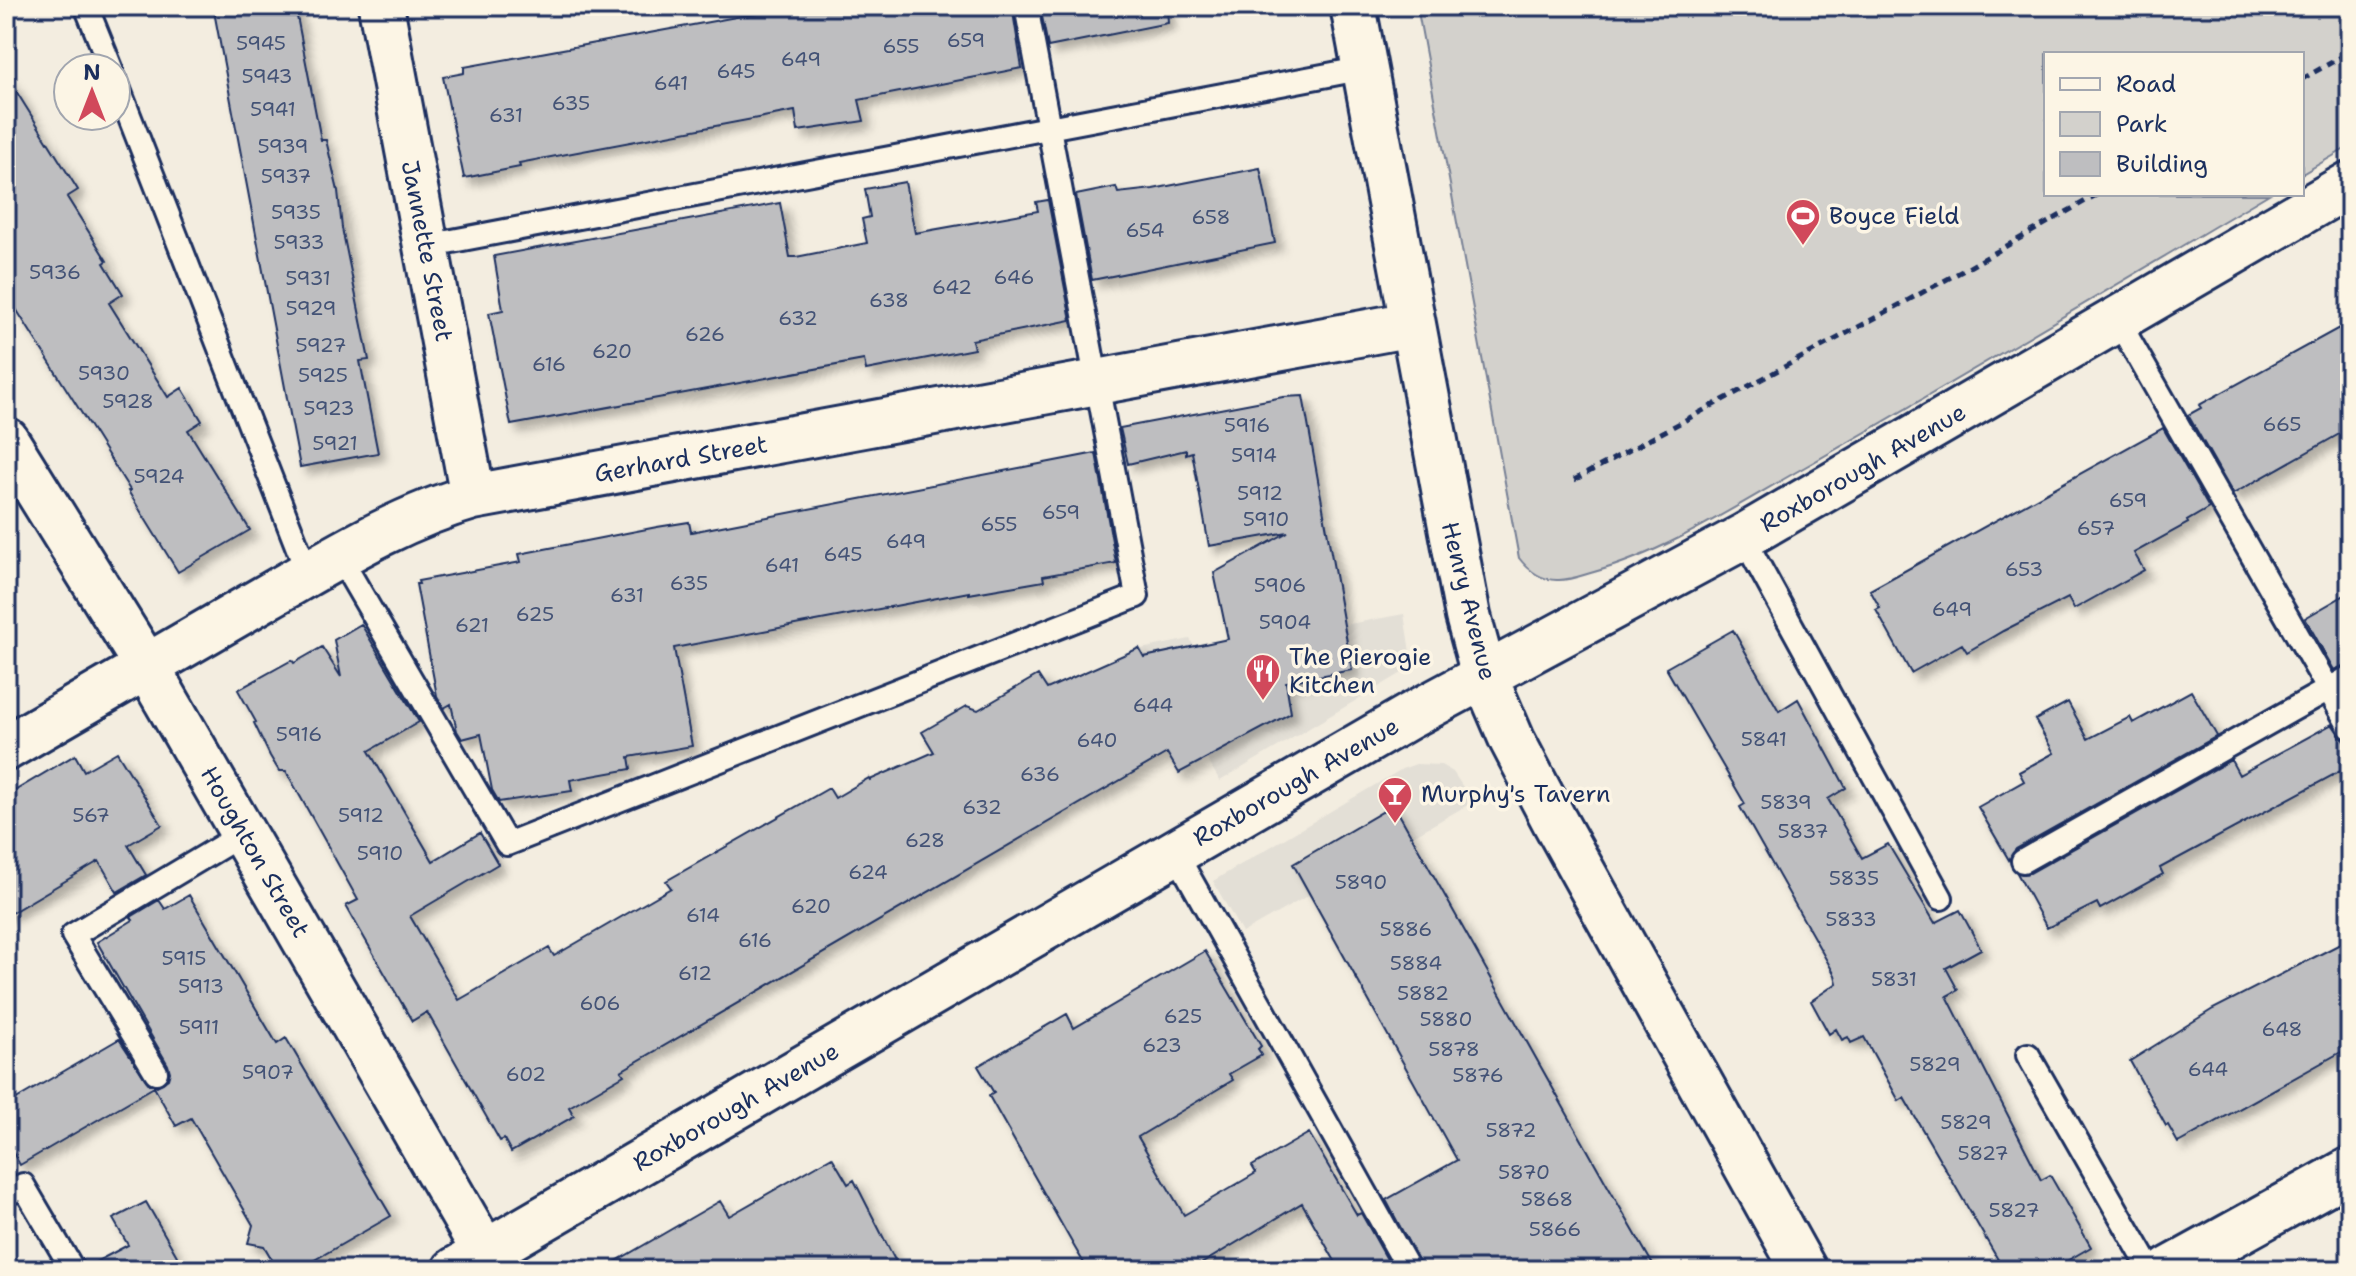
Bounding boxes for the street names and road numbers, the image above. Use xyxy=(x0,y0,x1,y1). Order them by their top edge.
street label: Jannette Street xyxy=(394,158,460,344)
street label: Roxborough Avenue xyxy=(1754,396,1972,540)
street label: Gerhard Street xyxy=(592,428,770,490)
street label: Henry Avenue xyxy=(1434,518,1504,684)
street label: Roxborough Avenue xyxy=(1187,710,1405,854)
street label: Houghton Street xyxy=(193,761,317,943)
street label: Roxborough Avenue xyxy=(627,1035,845,1179)

